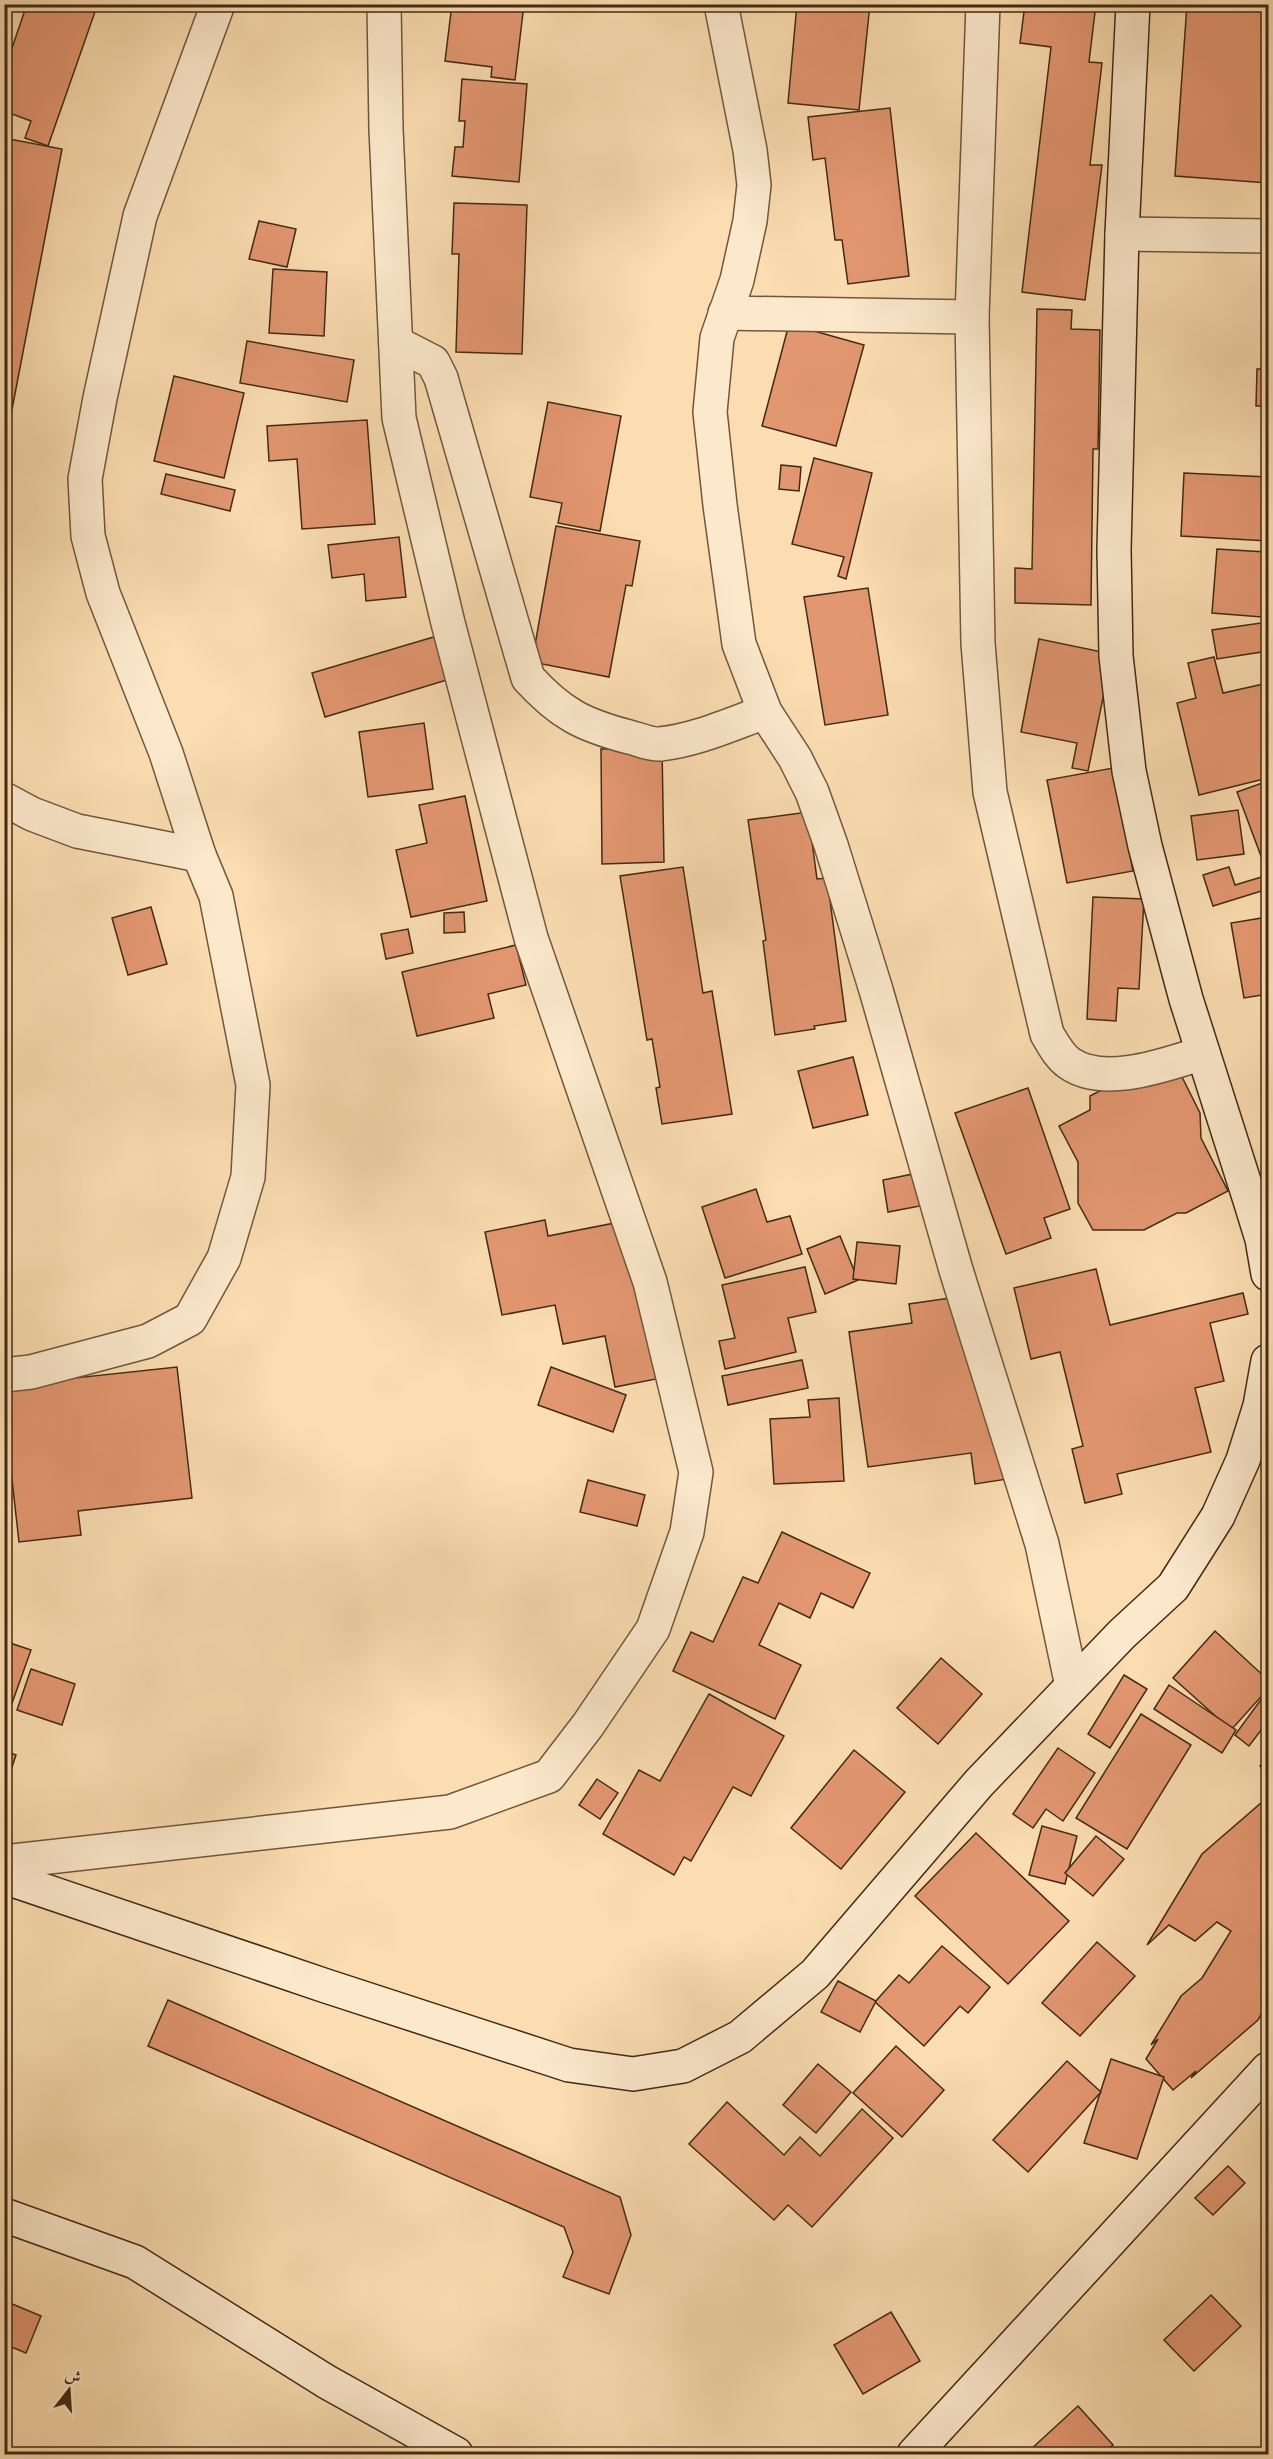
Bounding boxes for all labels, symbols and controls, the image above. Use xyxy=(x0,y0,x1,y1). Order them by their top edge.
north arrow xyxy=(39,2360,99,2420)
text: ش xyxy=(62,2365,84,2390)

